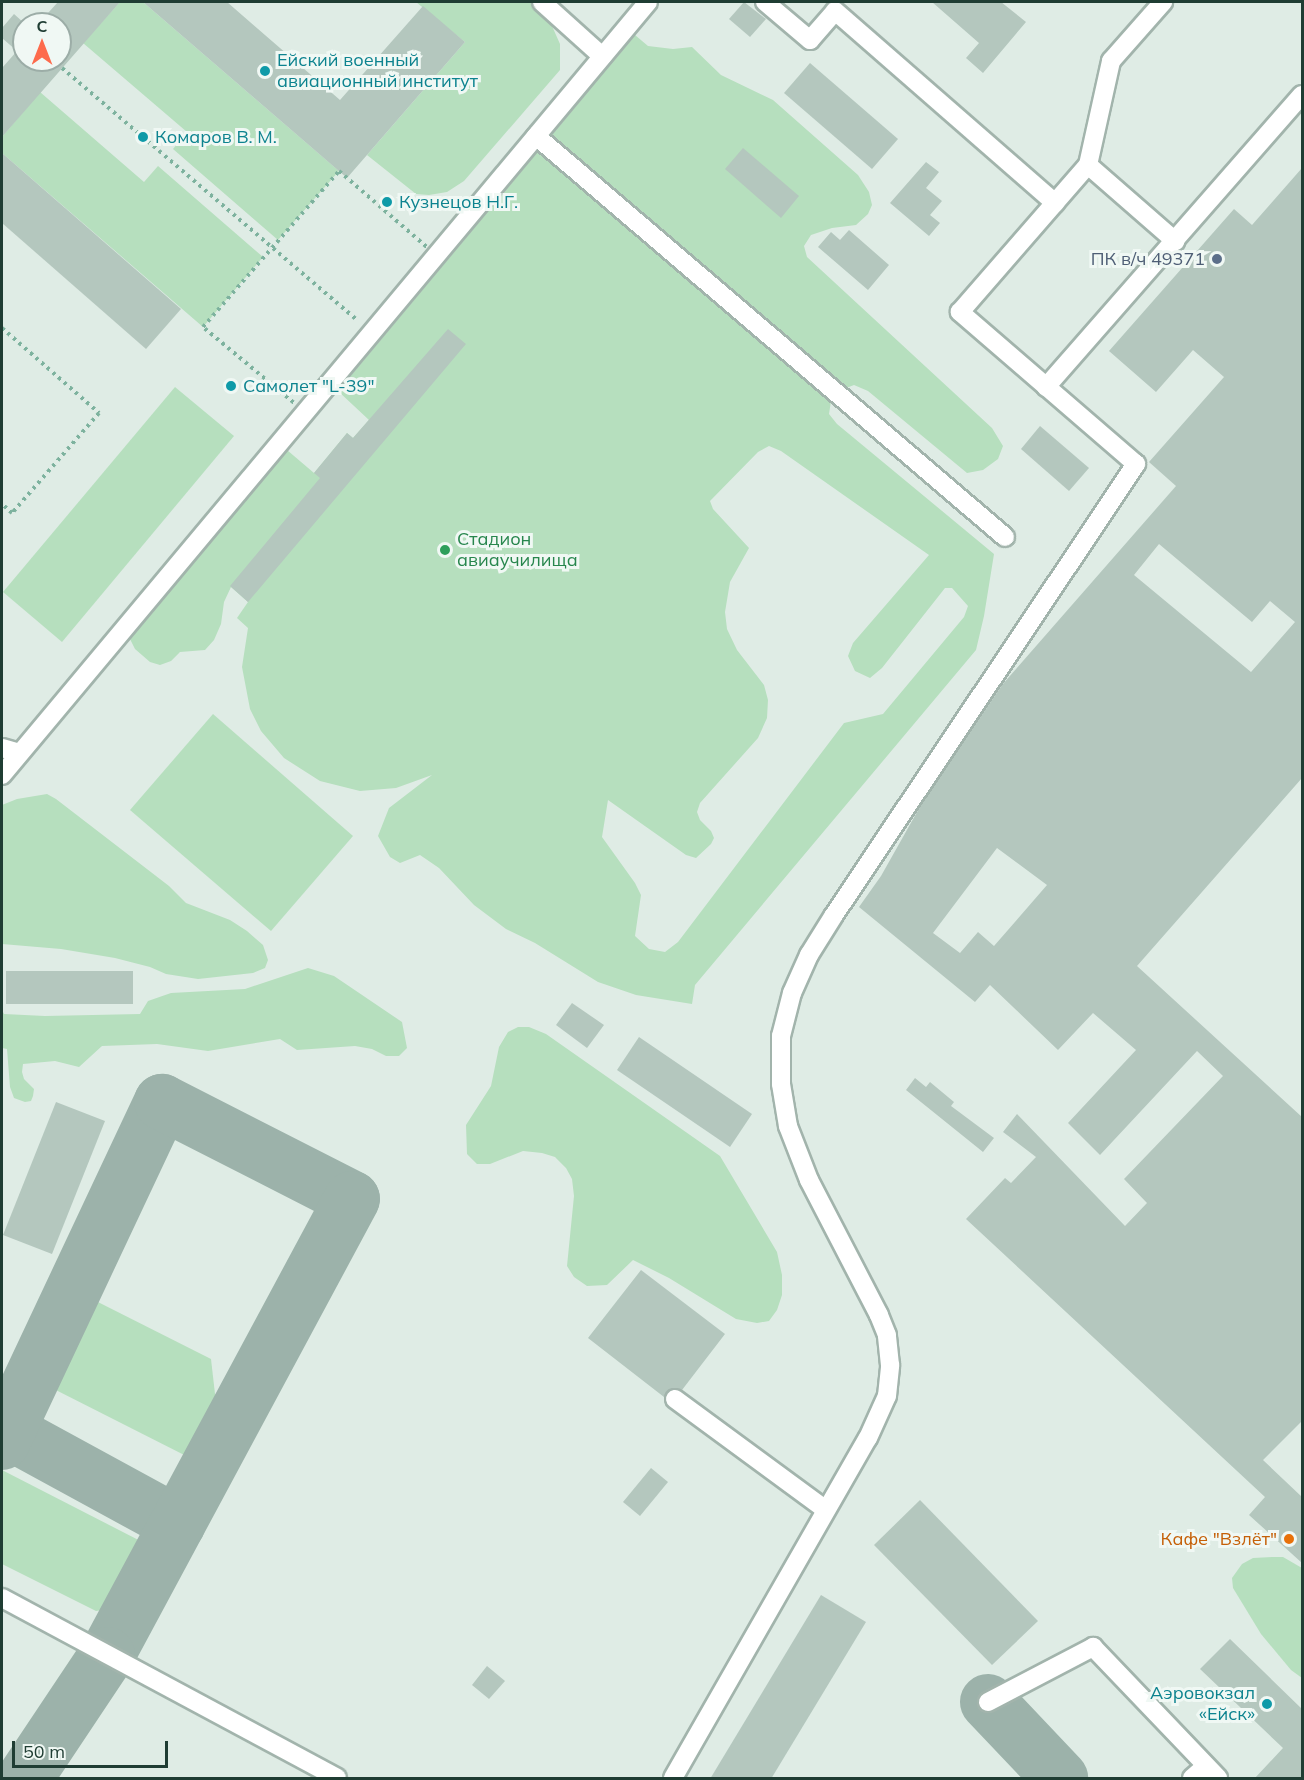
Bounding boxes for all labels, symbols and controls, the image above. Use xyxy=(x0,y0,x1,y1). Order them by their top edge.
north arrow xyxy=(12,12,72,72)
text: С xyxy=(37,16,47,36)
place label: Ейский военный авиационный институт xyxy=(277,50,478,92)
marker: Ейский военный авиационный институт xyxy=(258,64,272,78)
place label: Комаров В. М. xyxy=(155,126,277,148)
marker: Комаров В. М. xyxy=(136,130,150,144)
place label: Кузнецов Н.Г. xyxy=(399,191,518,213)
marker: Кузнецов Н.Г. xyxy=(380,195,394,209)
place label: ПК в/ч 49371 xyxy=(1091,248,1205,270)
marker: ПК в/ч 49371 xyxy=(1210,252,1224,266)
place label: Самолет "L-39" xyxy=(243,375,374,397)
marker: Самолет "L-39" xyxy=(224,379,238,393)
place label: Стадион авиаучилища xyxy=(457,529,578,572)
marker: Стадион авиаучилища xyxy=(438,543,452,557)
place label: Кафе "Взлёт" xyxy=(1161,1528,1277,1550)
marker: Кафе "Взлёт" xyxy=(1282,1532,1296,1546)
place label: Аэровокзал «Ейск» xyxy=(1150,1683,1255,1726)
marker: Аэровокзал «Ейск» xyxy=(1260,1697,1274,1711)
scale bar xyxy=(15,1729,171,1767)
text: 50 m xyxy=(23,1740,65,1763)

